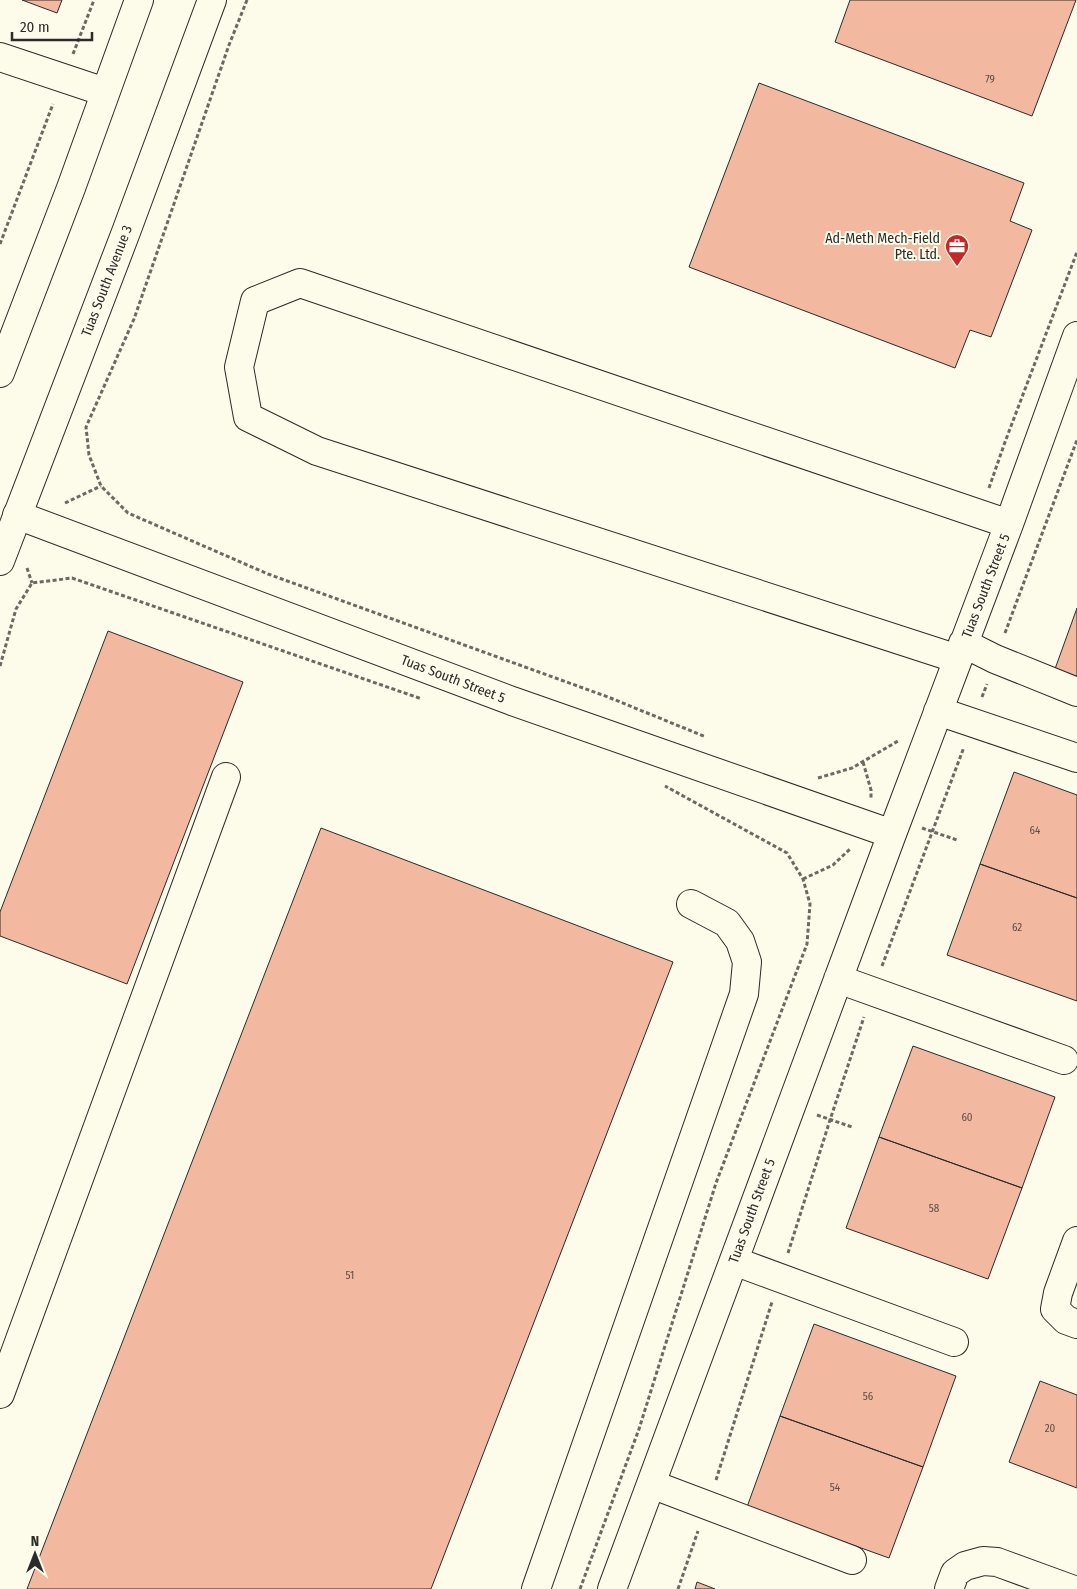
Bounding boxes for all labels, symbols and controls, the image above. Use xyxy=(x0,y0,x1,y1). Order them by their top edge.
scale bar xyxy=(12,10,92,42)
text: 20 m xyxy=(20,18,50,36)
house number: 79 xyxy=(985,73,995,86)
street label: Tuas South Avenue 3 xyxy=(78,223,136,339)
place label: Ad-Meth Mech-Field Pte. Ltd. xyxy=(825,230,940,263)
office icon: Ad-Meth Mech-Field Pte. Ltd. xyxy=(944,233,970,267)
street label: Tuas South Street 5 xyxy=(958,531,1014,641)
street label: Tuas South Street 5 xyxy=(398,651,508,707)
house number: 64 xyxy=(1030,824,1041,837)
house number: 62 xyxy=(1012,921,1022,934)
house number: 60 xyxy=(961,1111,973,1124)
street label: Tuas South Street 5 xyxy=(725,1156,779,1266)
house number: 58 xyxy=(929,1202,940,1215)
house number: 51 xyxy=(346,1269,354,1282)
house number: 56 xyxy=(863,1390,874,1403)
house number: 20 xyxy=(1045,1422,1056,1435)
house number: 54 xyxy=(830,1481,841,1494)
north arrow xyxy=(10,1529,60,1579)
text: N xyxy=(31,1533,39,1550)

